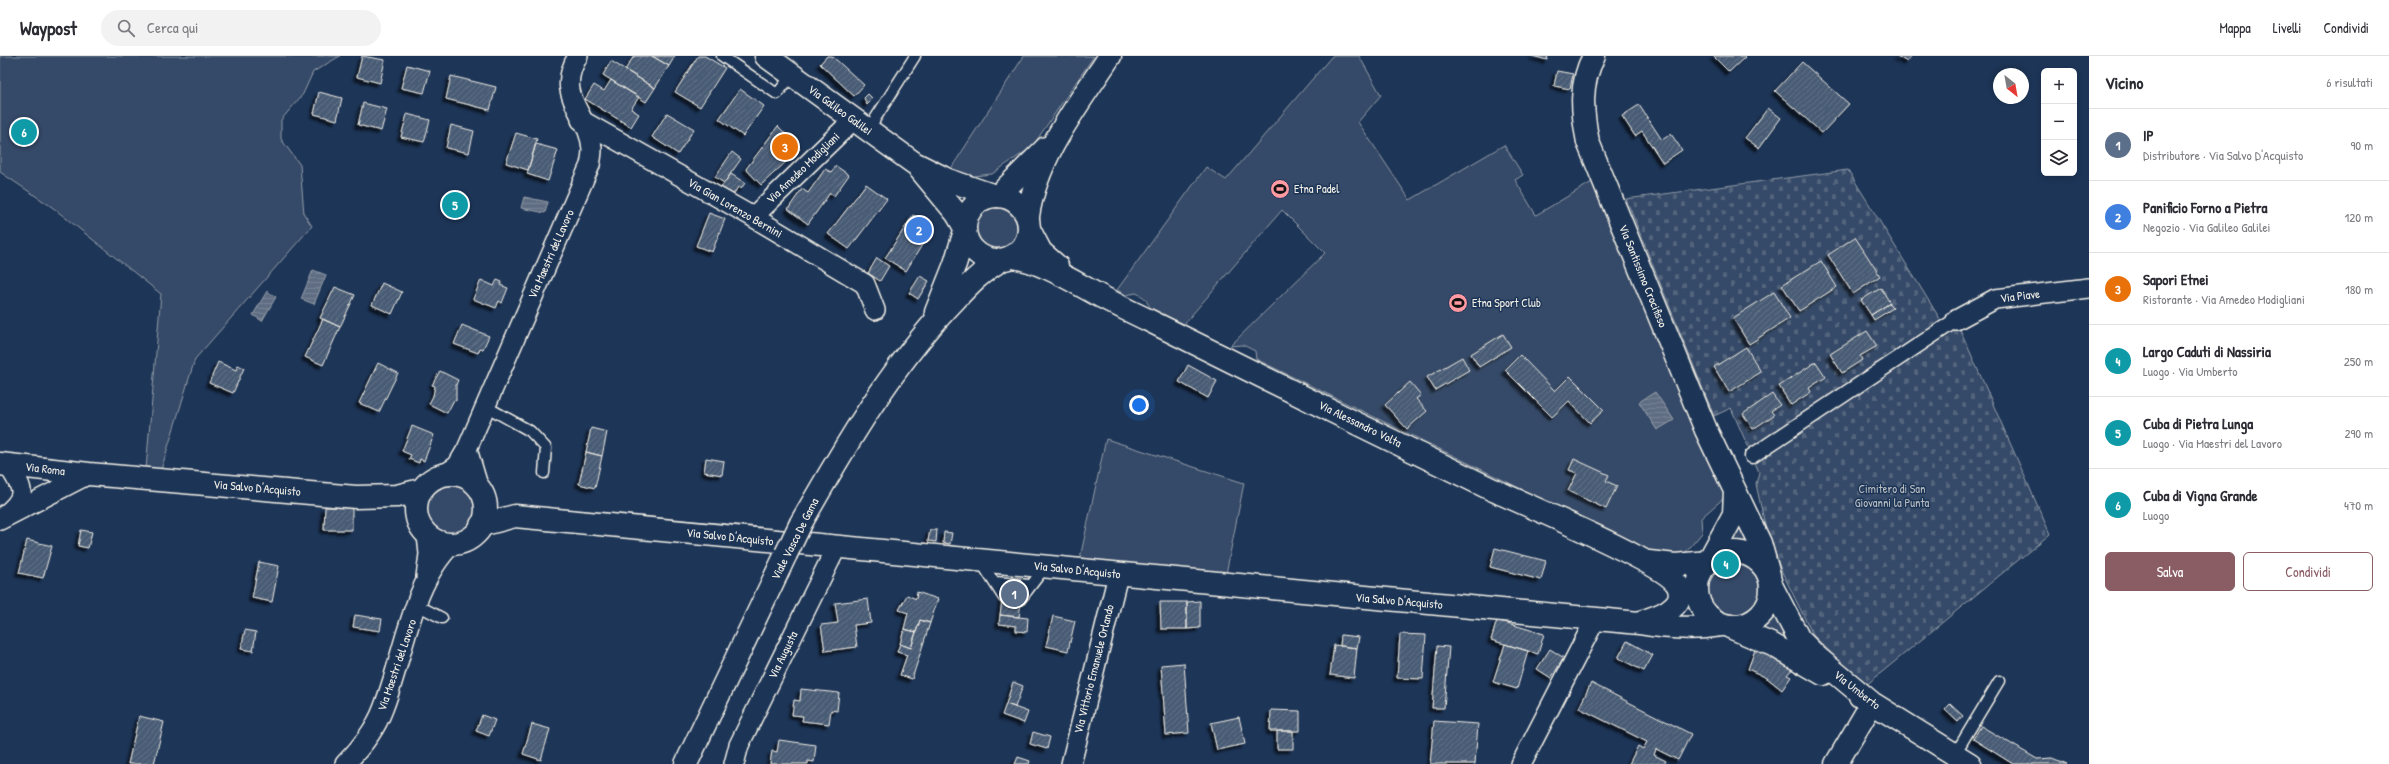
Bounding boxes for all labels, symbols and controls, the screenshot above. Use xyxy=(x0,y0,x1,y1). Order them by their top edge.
search box xyxy=(101,10,381,46)
text: Waypost xyxy=(20,15,77,41)
icon: search xyxy=(115,17,137,39)
text: Cerca qui xyxy=(147,17,198,38)
text: Mappa xyxy=(2219,18,2251,37)
text: Livelli xyxy=(2273,18,2301,37)
text: Condividi xyxy=(2323,18,2369,37)
north arrow xyxy=(1993,68,2029,104)
map controls xyxy=(2041,68,2077,176)
button: + xyxy=(2041,68,2077,104)
text: Vicino xyxy=(2105,71,2143,94)
text: 6 risultati xyxy=(2326,73,2373,91)
street label: Via Galileo Galilei xyxy=(805,80,876,139)
button: − xyxy=(2041,104,2077,140)
pin: 6 xyxy=(11,117,37,147)
text: IP xyxy=(2143,125,2154,146)
street label: Via Amedeo Modigliani xyxy=(762,128,843,207)
pin: 3 xyxy=(772,132,798,162)
text: 1 xyxy=(2116,136,2120,154)
text: 90 m xyxy=(2351,136,2373,154)
button: layers xyxy=(2041,140,2077,176)
text: Distributore · Via Salvo D'Acquisto xyxy=(2143,146,2303,164)
street label: Via Gian Lorenzo Bernini xyxy=(685,174,786,242)
sports icon: Etna Padel xyxy=(1269,178,1291,200)
place label: Etna Padel xyxy=(1294,180,1340,197)
pin: 5 xyxy=(442,190,468,220)
text: Panificio Forno a Pietra xyxy=(2143,197,2267,218)
street label: Via Maestri del Lavoro xyxy=(523,206,578,301)
text: 2 xyxy=(2115,208,2121,226)
text: 120 m xyxy=(2345,208,2373,226)
pin: 2 xyxy=(906,215,932,245)
text: Negozio · Via Galileo Galilei xyxy=(2143,218,2271,236)
street label: Via Santissimo Crocifisso xyxy=(1615,222,1672,330)
text: Sapori Etnei xyxy=(2143,269,2209,290)
text: 3 xyxy=(2115,280,2121,298)
text: 180 m xyxy=(2345,280,2373,298)
street label: Via Piave xyxy=(1999,285,2041,306)
text: Ristorante · Via Amedeo Modigliani xyxy=(2143,290,2305,308)
sports icon: Etna Sport Club xyxy=(1447,292,1469,314)
place label: Etna Sport Club xyxy=(1472,294,1541,311)
text: Largo Caduti di Nassiria xyxy=(2143,341,2271,362)
text: 4 xyxy=(2116,352,2120,370)
text: 250 m xyxy=(2344,352,2373,370)
text: Luogo · Via Umberto xyxy=(2143,362,2237,380)
your location xyxy=(1129,395,1149,415)
street label: Via Alessandro Volta xyxy=(1316,396,1405,451)
text: Cuba di Pietra Lunga xyxy=(2143,413,2253,434)
text: 5 xyxy=(2115,424,2121,442)
text: 290 m xyxy=(2344,424,2373,442)
text: Luogo · Via Maestri del Lavoro xyxy=(2143,434,2282,452)
street label: Via Roma xyxy=(24,458,66,479)
street label: Via Salvo D'Acquisto xyxy=(213,475,302,500)
park label: Cimitero di San Giovanni la Punta xyxy=(1855,480,1930,511)
text: Cuba di Vigna Grande xyxy=(2143,485,2257,506)
street label: Viale Vasco De Gama xyxy=(767,495,823,583)
text: 6 xyxy=(2115,496,2121,514)
text: 470 m xyxy=(2344,496,2373,514)
text: Luogo xyxy=(2143,506,2169,524)
street label: Via Salvo D'Acquisto xyxy=(686,523,775,550)
pin: 4 xyxy=(1713,549,1739,579)
button: Salva xyxy=(2105,552,2235,591)
button: Condividi xyxy=(2243,552,2373,591)
street label: Via Salvo D'Acquisto xyxy=(1033,556,1122,583)
pin: 1 xyxy=(1001,579,1027,609)
street label: Via Salvo D'Acquisto xyxy=(1355,588,1444,613)
street label: Via Vittorio Emanuele Orlando xyxy=(1069,602,1118,735)
street label: Via Maestri del Lavoro xyxy=(373,617,420,713)
street label: Via Augusta xyxy=(764,628,802,681)
street label: Via Umberto xyxy=(1830,666,1884,713)

